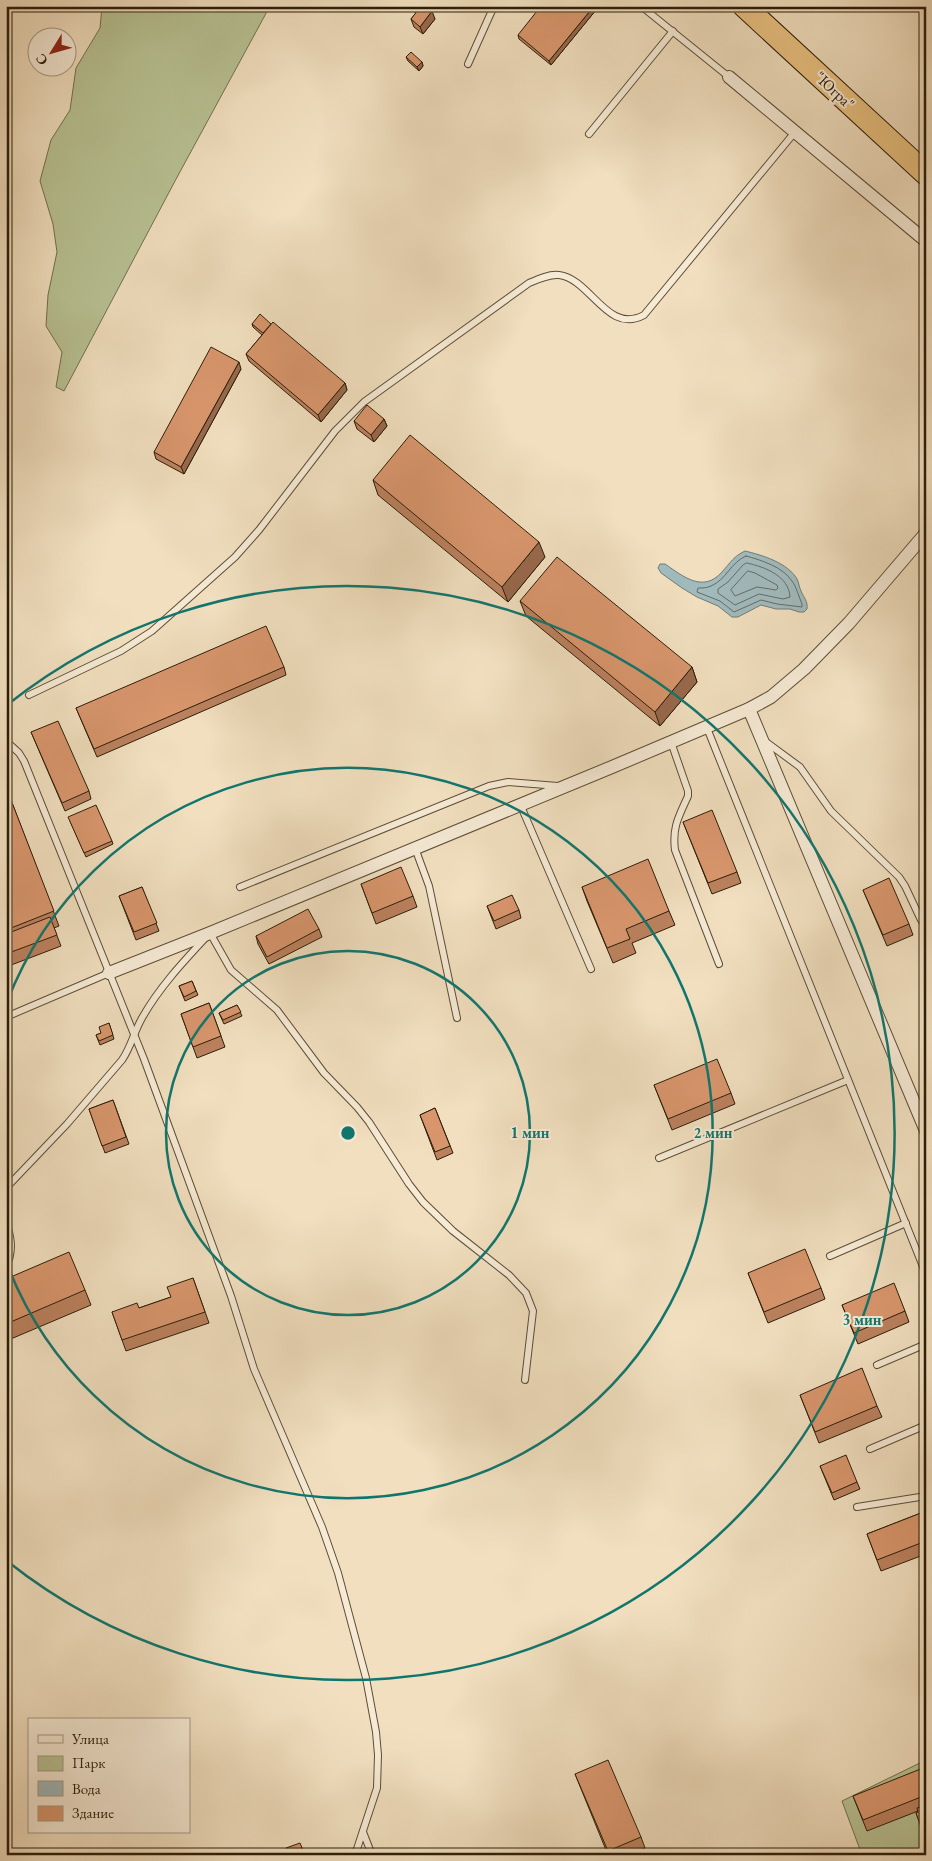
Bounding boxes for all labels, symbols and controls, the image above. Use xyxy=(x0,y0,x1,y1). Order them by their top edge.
north arrow xyxy=(28,28,78,78)
text: С xyxy=(31,50,52,69)
street label: "Югра" xyxy=(810,67,859,114)
text: 1 мин xyxy=(510,1123,550,1142)
text: 2 мин xyxy=(693,1123,733,1142)
centre of rings xyxy=(339,1124,357,1142)
text: 3 мин xyxy=(842,1310,882,1329)
legend xyxy=(28,1718,190,1834)
text: Улица xyxy=(71,1729,109,1748)
text: Парк xyxy=(72,1753,105,1772)
text: Вода xyxy=(72,1779,101,1798)
text: Здание xyxy=(72,1803,114,1822)

